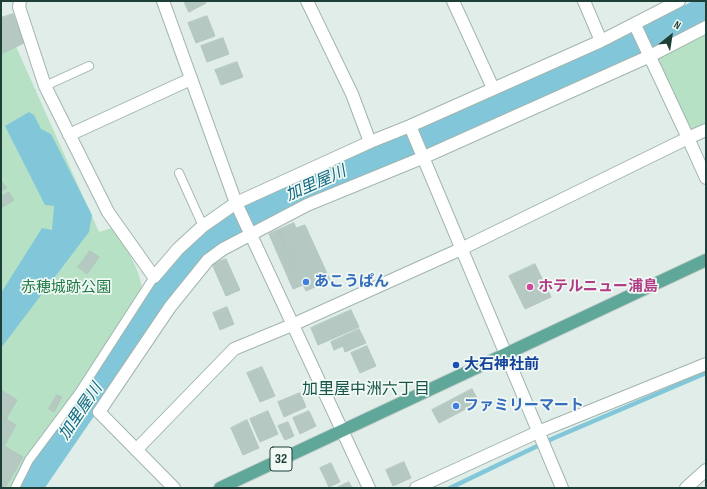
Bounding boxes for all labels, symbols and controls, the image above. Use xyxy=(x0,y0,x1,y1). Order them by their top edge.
north arrow xyxy=(651,16,691,56)
text: N xyxy=(671,18,683,32)
water label: 加里屋川 xyxy=(283,162,349,206)
place label: あこうぱん xyxy=(314,273,389,291)
marker: あこうぱん xyxy=(301,277,311,287)
place label: ホテルニュー浦島 xyxy=(538,278,658,296)
park label: 赤穂城跡公園 xyxy=(21,279,111,297)
marker: ホテルニュー浦島 xyxy=(525,282,535,292)
place label: 大石神社前 xyxy=(464,356,539,374)
marker: 大石神社前 xyxy=(451,360,461,370)
water label: 加里屋川 xyxy=(55,380,107,444)
district label: 加里屋中洲六丁目 xyxy=(302,380,430,400)
place label: ファミリーマート xyxy=(464,397,584,415)
marker: ファミリーマート xyxy=(451,401,461,411)
road number: 32 xyxy=(270,447,292,471)

